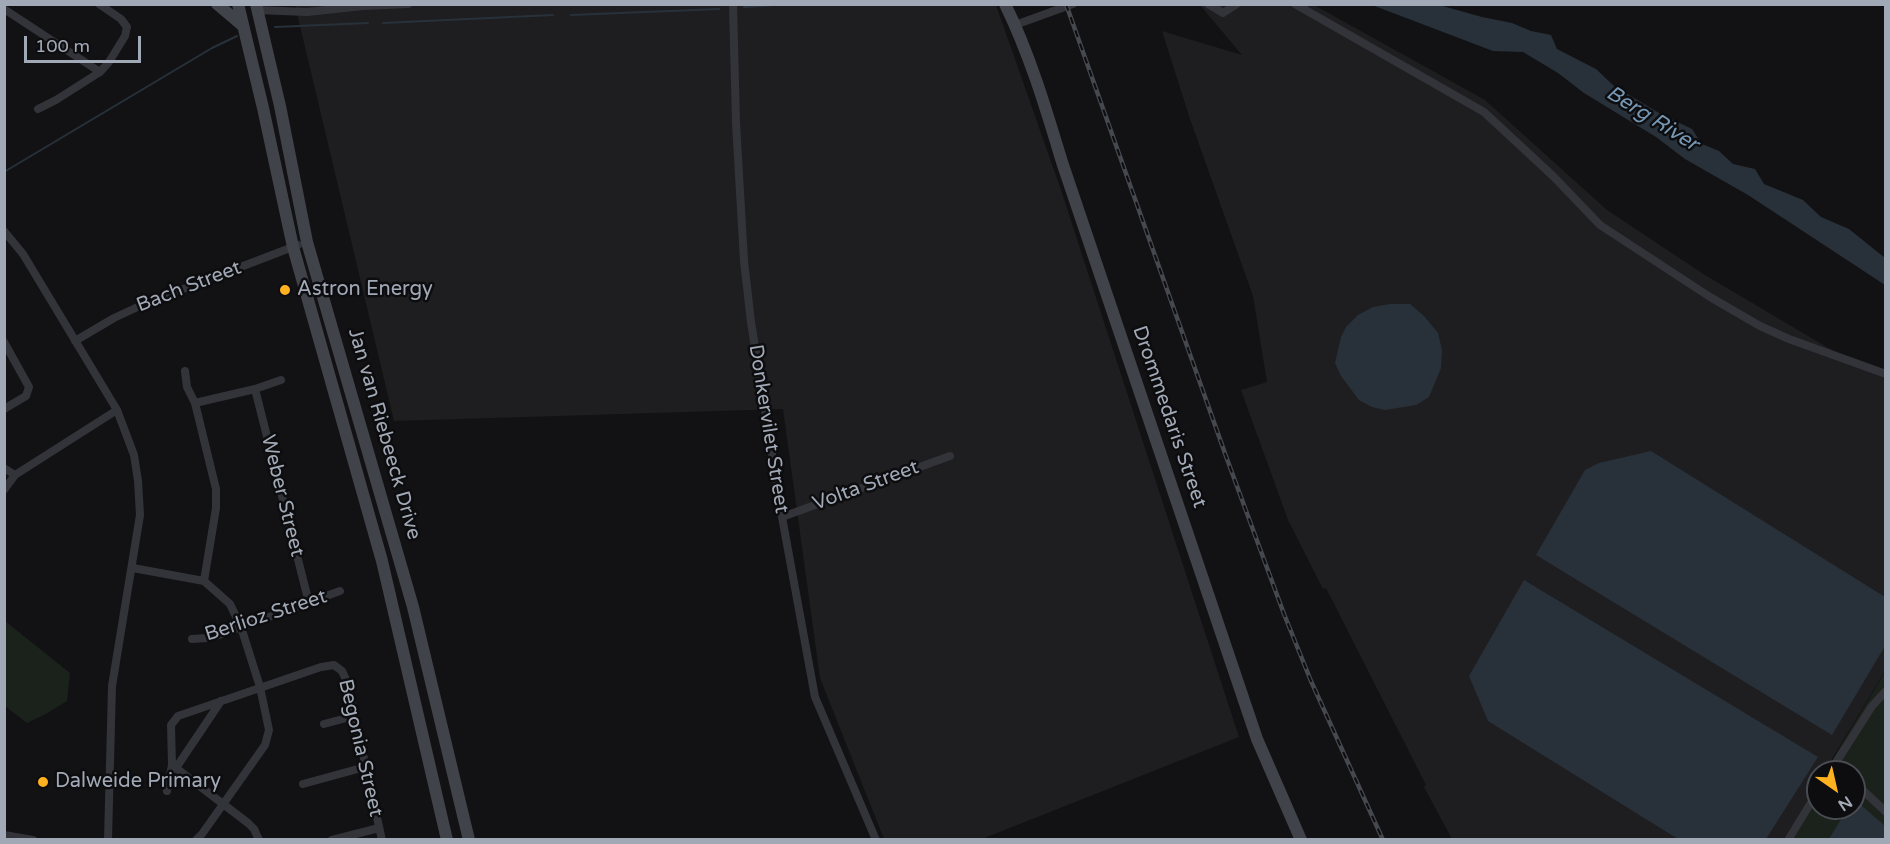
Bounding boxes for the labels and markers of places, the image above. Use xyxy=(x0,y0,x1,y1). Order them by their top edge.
place label: Astron Energy xyxy=(297,278,433,302)
marker: Astron Energy xyxy=(278,283,292,297)
place label: Dalweide Primary xyxy=(55,770,221,794)
marker: Dalweide Primary xyxy=(36,775,50,789)

